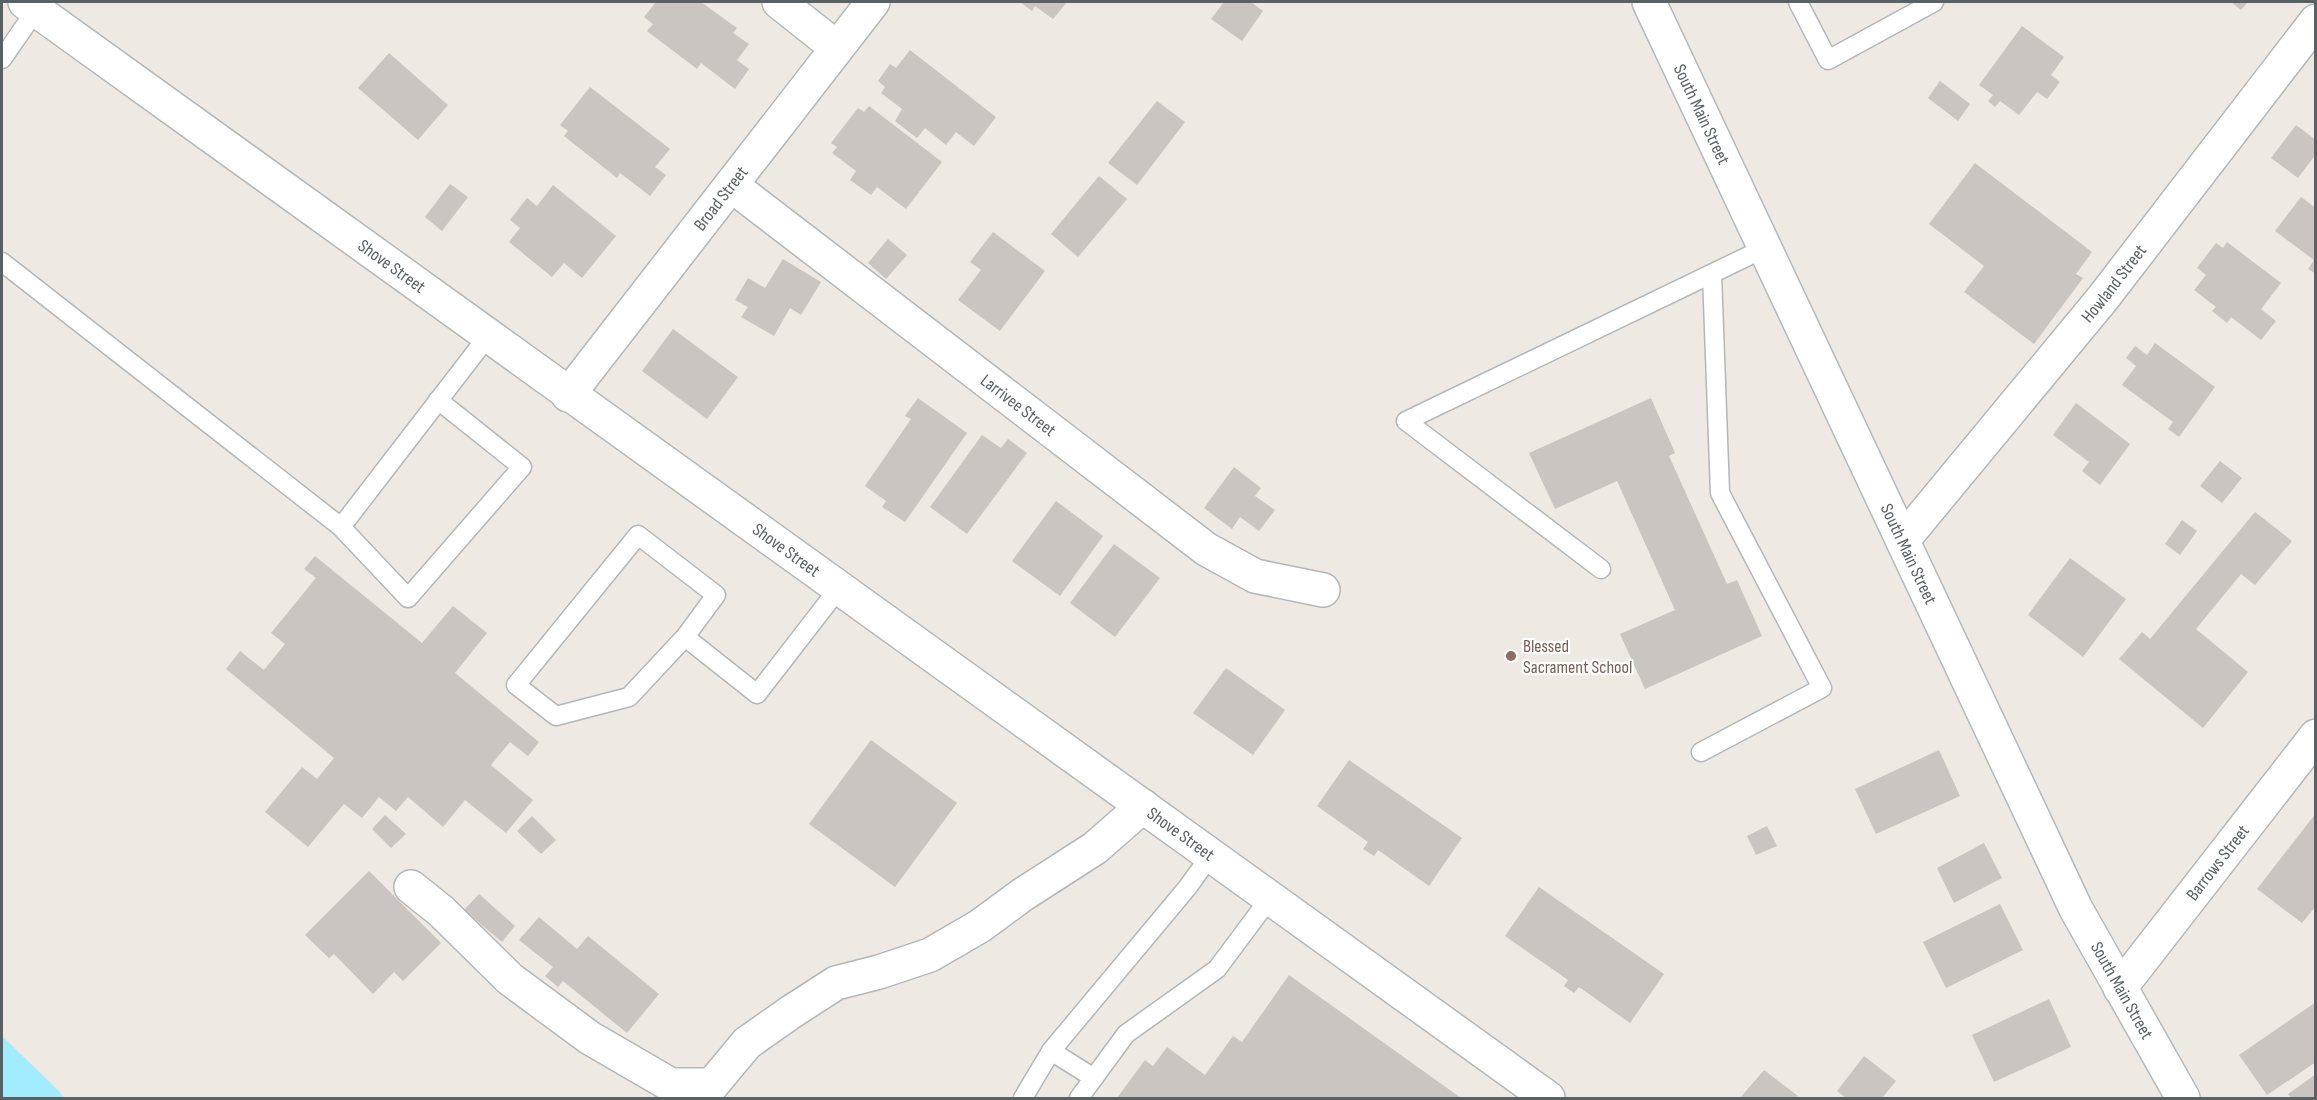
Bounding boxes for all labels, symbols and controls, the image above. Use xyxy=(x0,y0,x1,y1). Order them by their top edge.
street label: South Main Street xyxy=(1669,61,1734,168)
street label: Broad Street xyxy=(690,162,753,235)
street label: Shove Street xyxy=(354,235,430,298)
street label: Howland Street xyxy=(2077,240,2151,327)
street label: Larrivee Street xyxy=(976,370,1060,441)
street label: South Main Street xyxy=(1876,501,1941,608)
street label: Shove Street xyxy=(748,519,824,582)
place label: Blessed Sacrament School xyxy=(1523,636,1632,678)
marker: Blessed Sacrament School xyxy=(1504,649,1518,663)
street label: Shove Street xyxy=(1143,803,1219,866)
street label: Barrows Street xyxy=(2182,820,2254,905)
street label: South Main Street xyxy=(2086,938,2158,1043)

